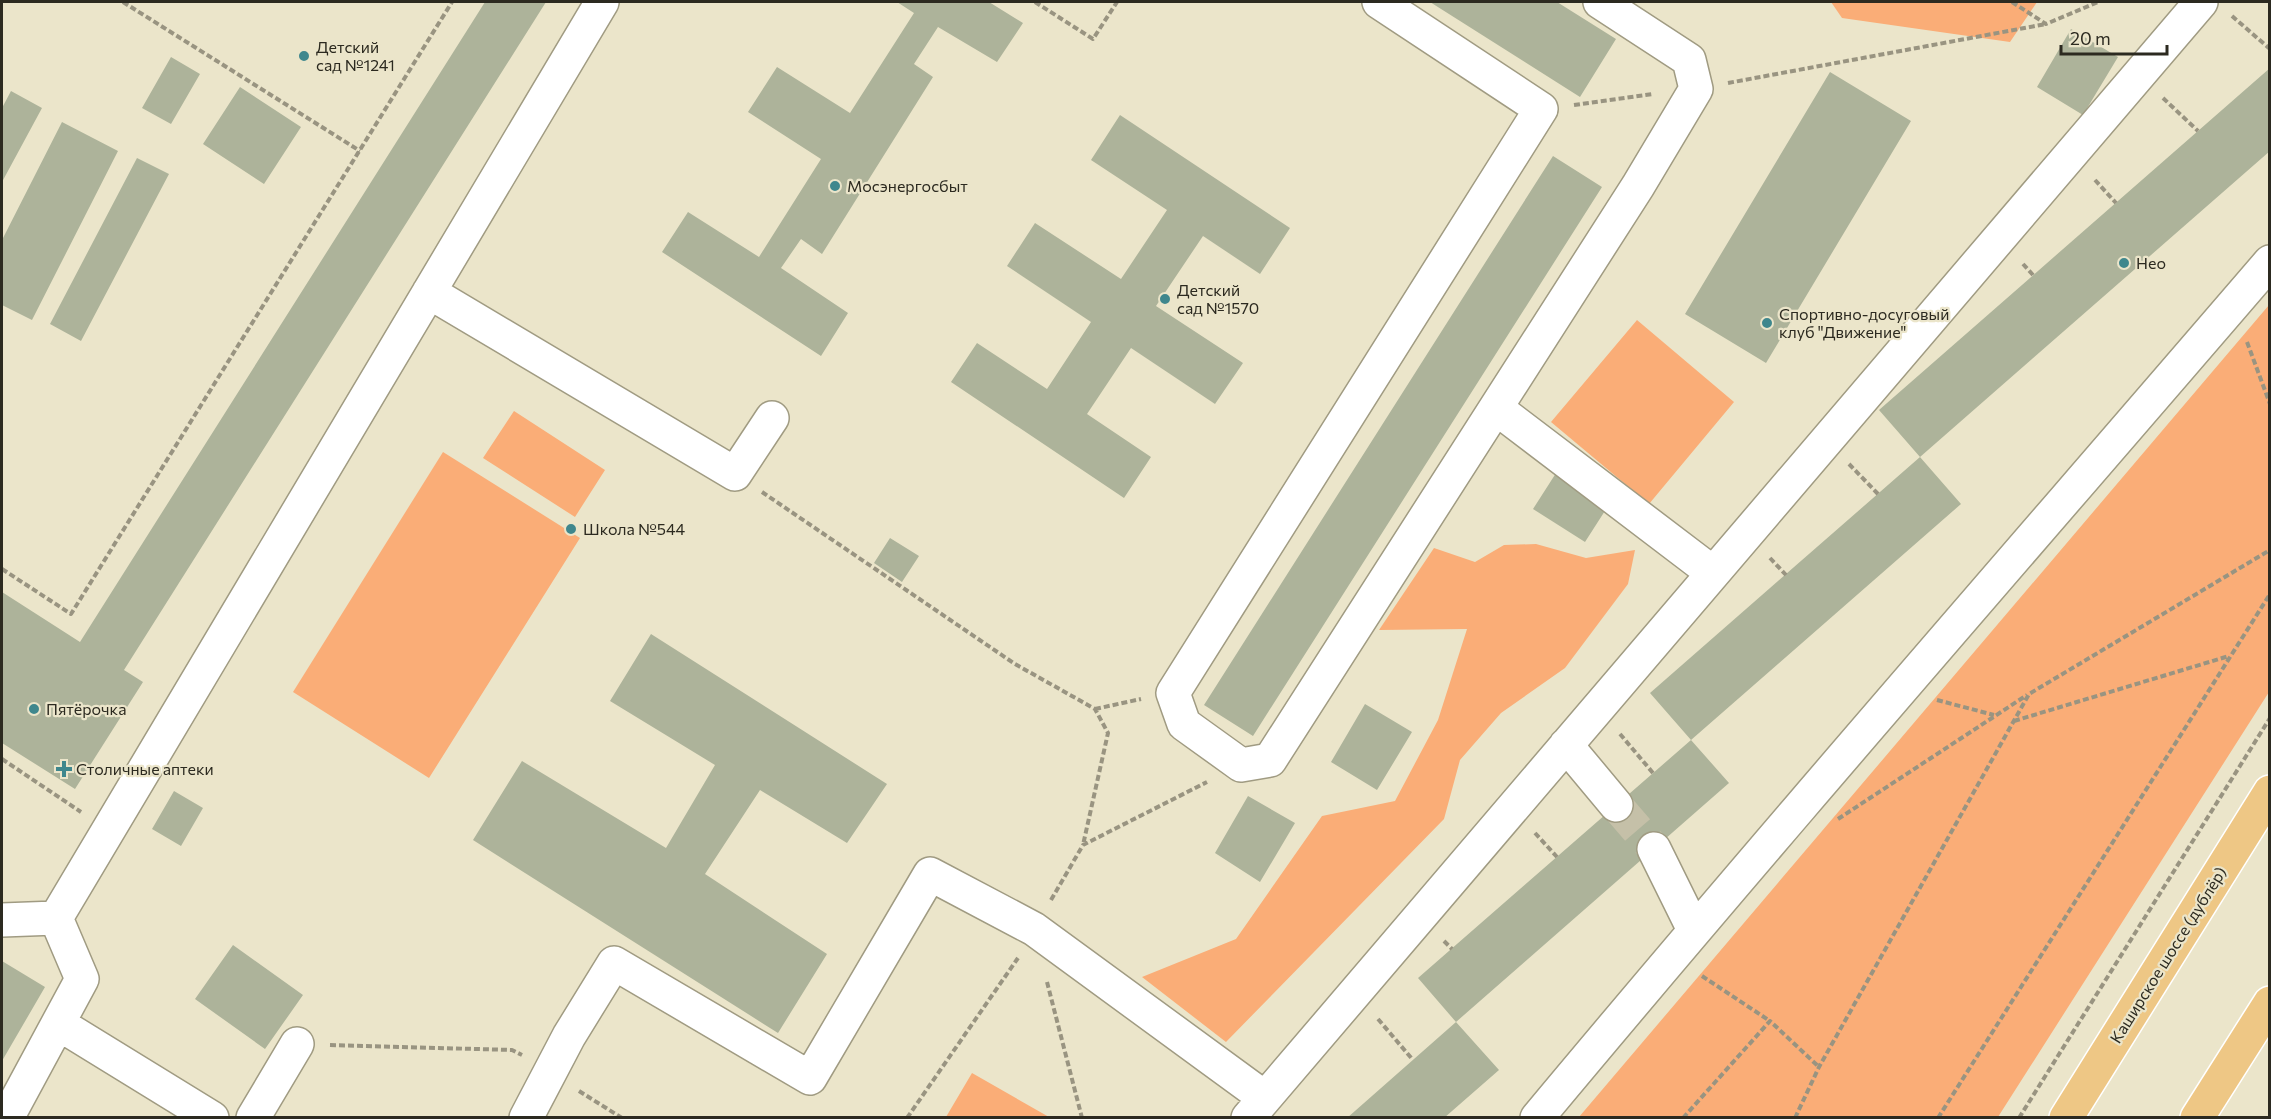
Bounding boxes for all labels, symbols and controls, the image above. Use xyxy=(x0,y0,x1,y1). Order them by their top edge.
scale bar xyxy=(2061,18,2168,56)
text: 20 m xyxy=(2070,27,2111,49)
place label: Детский сад №1241 xyxy=(316,37,395,74)
marker: Детский сад №1241 xyxy=(297,49,311,63)
place label: Мосэнергосбыт xyxy=(847,176,968,195)
marker: Мосэнергосбыт xyxy=(828,179,842,193)
place label: Нео xyxy=(2136,253,2166,272)
marker: Нео xyxy=(2117,256,2131,270)
place label: Детский сад №1570 xyxy=(1177,280,1259,317)
marker: Детский сад №1570 xyxy=(1158,292,1172,306)
place label: Спортивно-досуговый клуб "Движение" xyxy=(1779,304,1949,341)
marker: Спортивно-досуговый клуб "Движение" xyxy=(1760,316,1774,330)
place label: Школа №544 xyxy=(583,519,686,538)
marker: Школа №544 xyxy=(564,522,578,536)
place label: Пятёрочка xyxy=(46,699,126,718)
marker: Пятёрочка xyxy=(27,702,41,716)
place label: Столичные аптеки xyxy=(76,759,214,778)
marker: Столичные аптеки xyxy=(57,762,71,776)
street label: Каширское шоссе (дублёр) xyxy=(2105,863,2230,1046)

